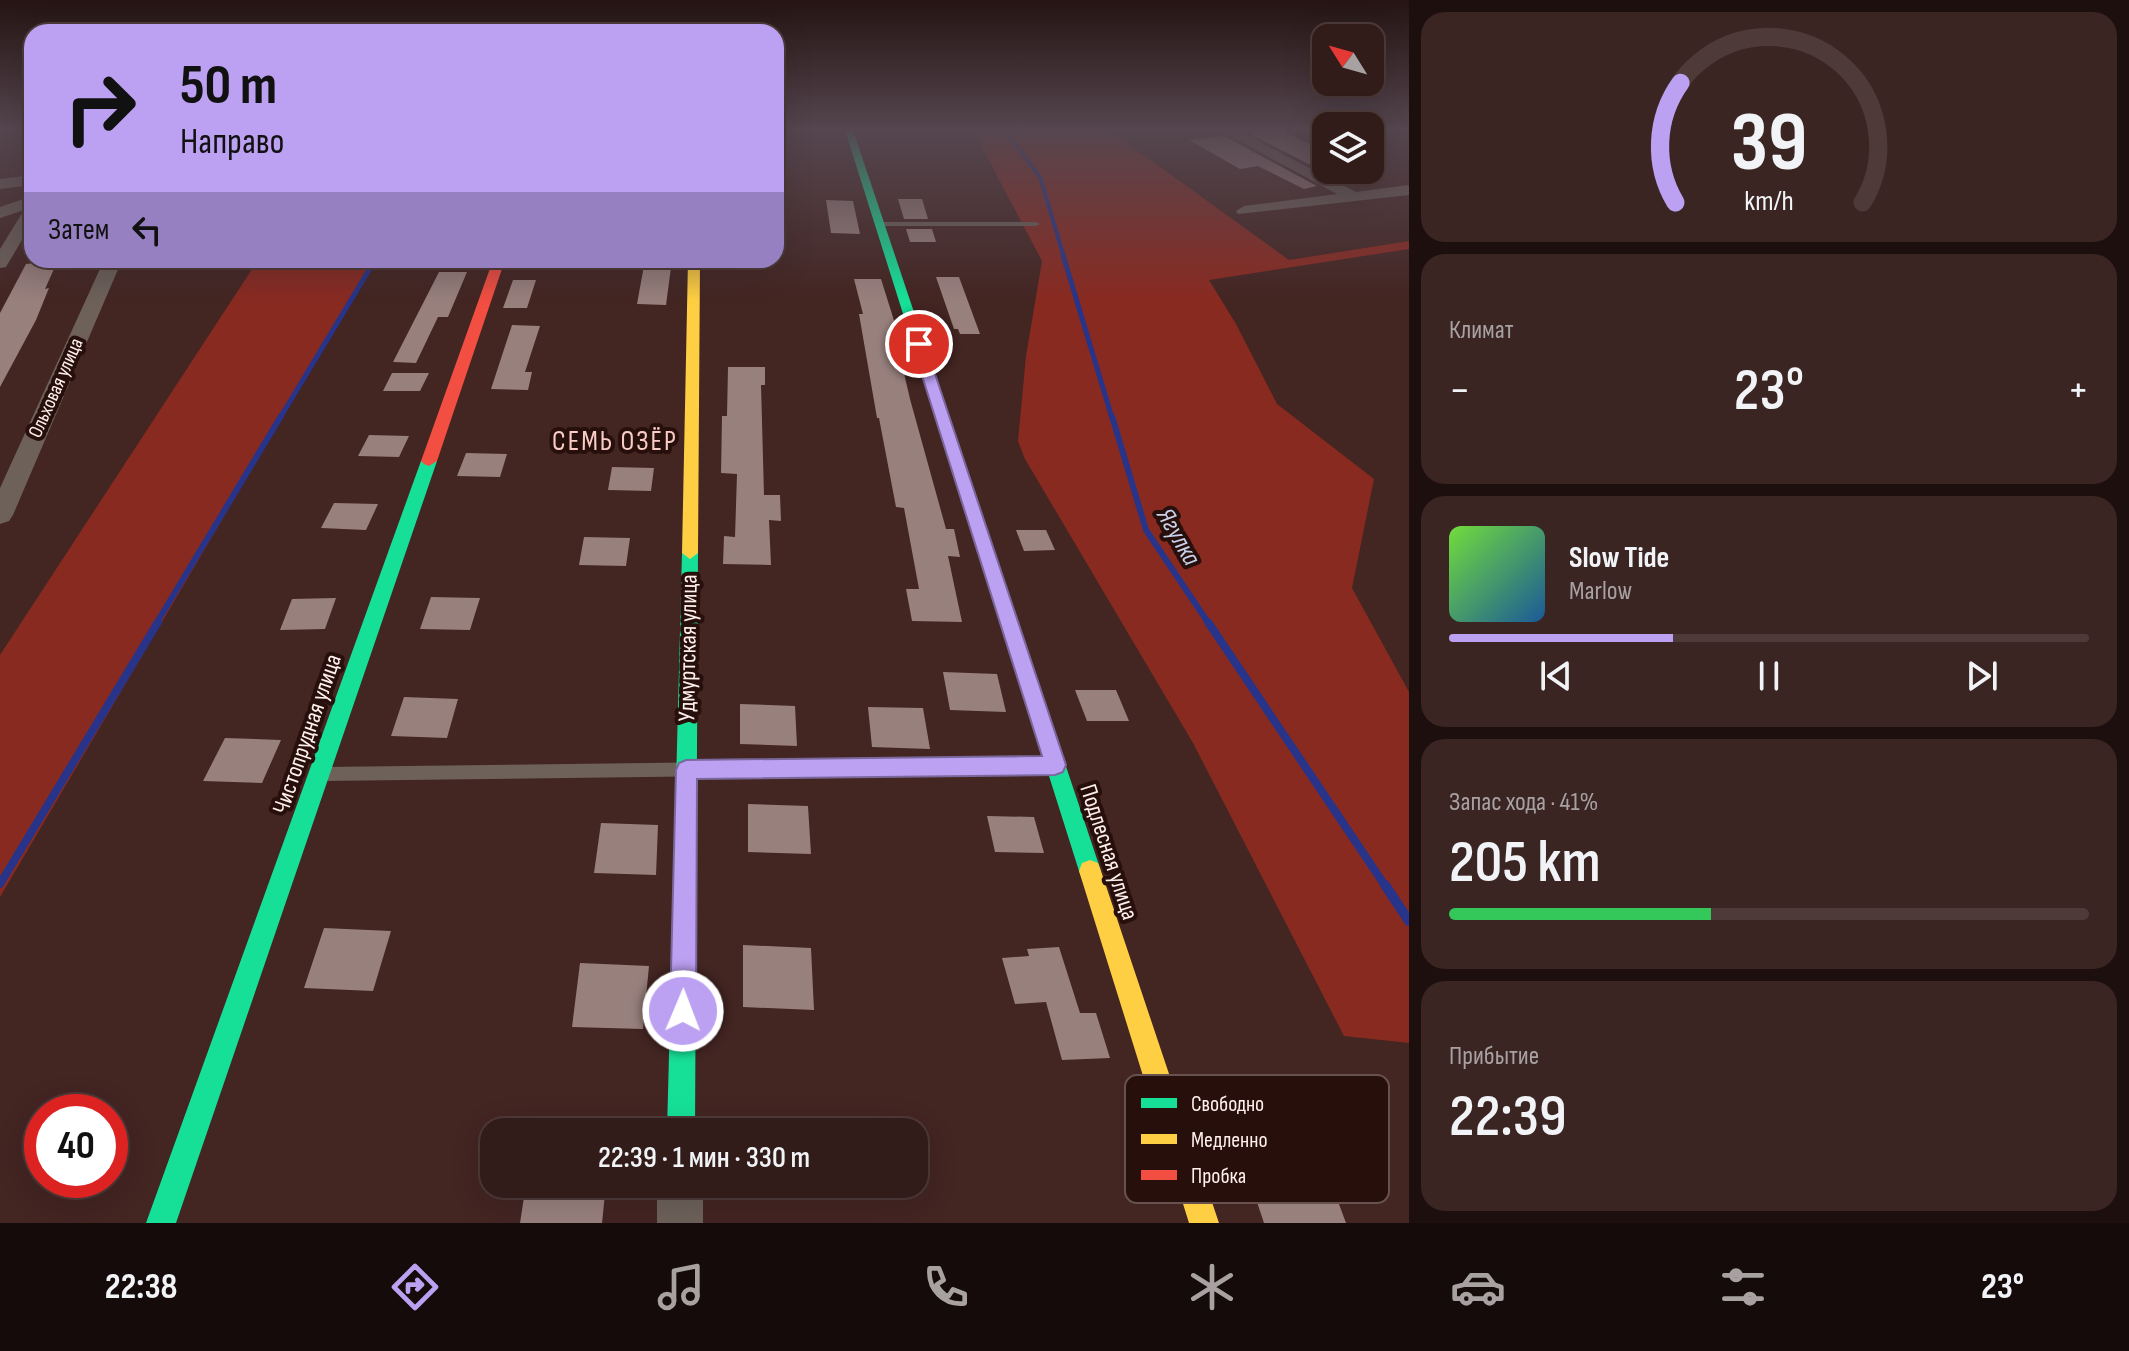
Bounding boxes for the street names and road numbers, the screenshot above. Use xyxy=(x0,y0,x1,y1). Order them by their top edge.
street label: Ольховая улица xyxy=(23,334,89,442)
street label: Удмуртская улица xyxy=(672,574,704,722)
street label: Чистопрудная улица xyxy=(266,650,348,818)
street label: Подлесная улица xyxy=(1073,781,1145,923)

